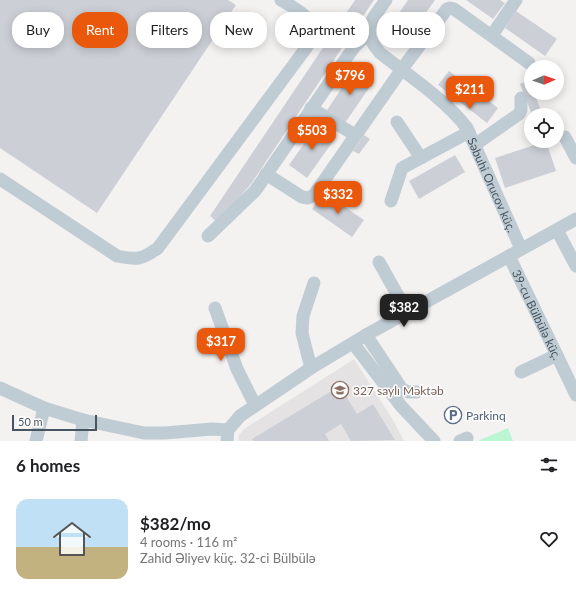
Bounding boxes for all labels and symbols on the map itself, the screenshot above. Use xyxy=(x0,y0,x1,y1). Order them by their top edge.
north arrow xyxy=(524,60,564,100)
pin: $796 xyxy=(326,62,374,96)
pin: $211 xyxy=(446,76,494,110)
pin: $503 xyxy=(288,117,336,151)
street label: Səbuhi Orucov küç. xyxy=(465,135,520,234)
pin: $332 xyxy=(314,181,362,215)
street label: 39-cu Bülbülə küç. xyxy=(509,267,565,362)
pin: $382 xyxy=(380,294,428,328)
pin: $317 xyxy=(197,328,245,362)
school or university icon: 327 saylı Məktəb xyxy=(330,380,350,400)
place label: 327 saylı Məktəb xyxy=(353,383,444,398)
parking icon: Parkinq xyxy=(443,405,463,425)
place label: Parkinq xyxy=(466,408,506,423)
scale bar xyxy=(12,413,97,432)

